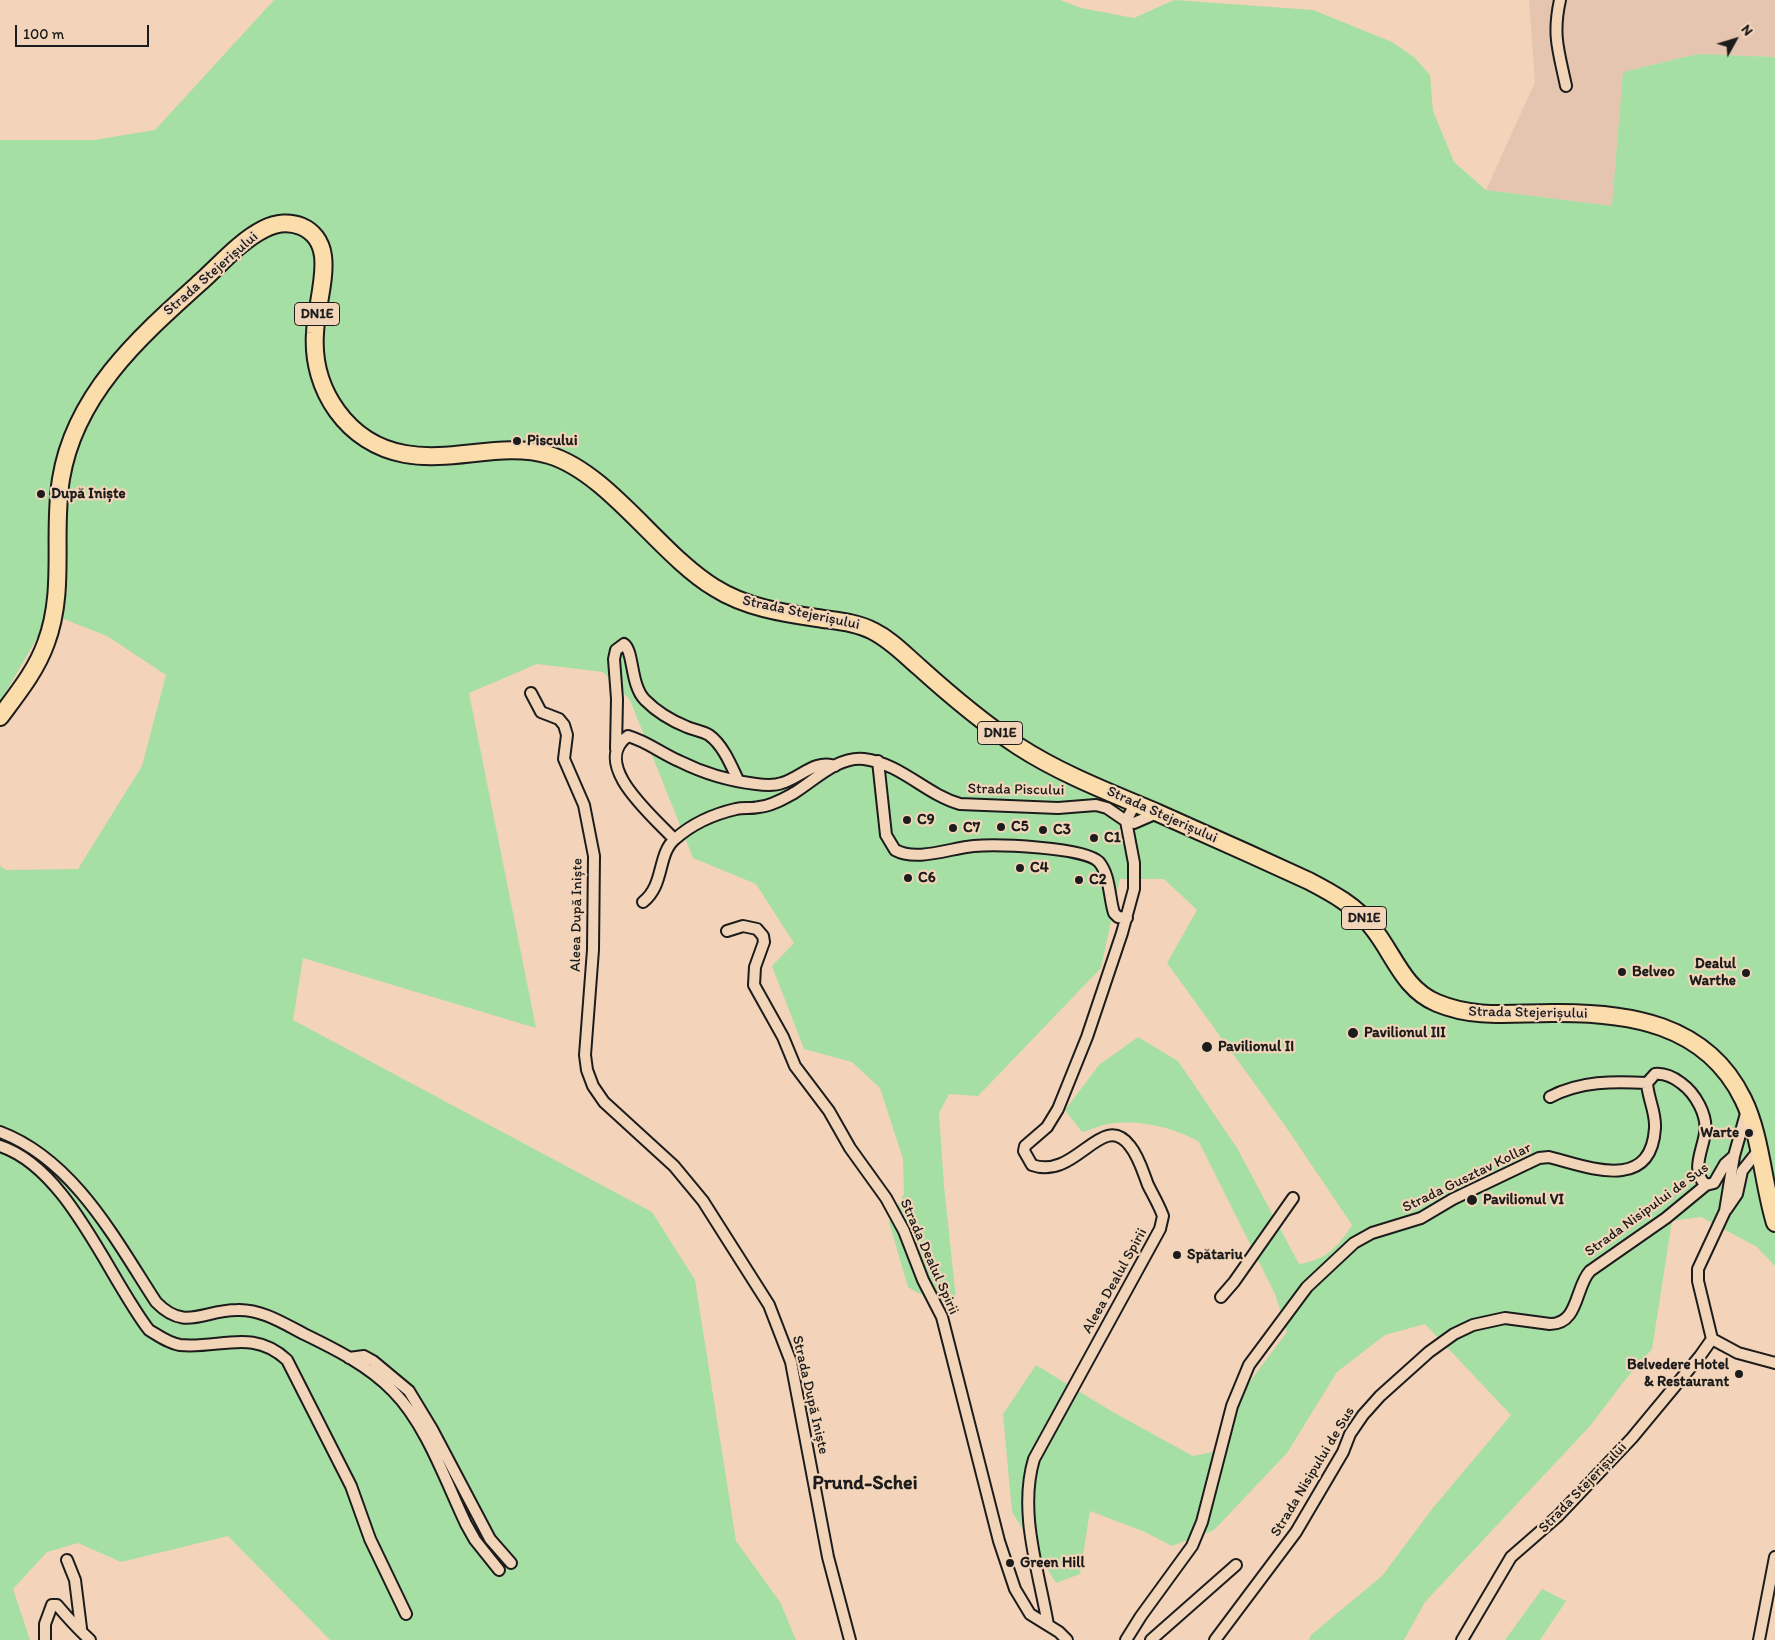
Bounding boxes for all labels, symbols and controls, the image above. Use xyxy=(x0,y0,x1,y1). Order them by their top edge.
scale bar xyxy=(18,15,151,47)
north arrow xyxy=(1710,15,1760,65)
text: N xyxy=(1737,21,1757,39)
text: 100 m xyxy=(23,25,64,43)
street label: Strada Stejerișului xyxy=(160,228,262,320)
road number: DN1E xyxy=(294,302,340,326)
place label: Piscului xyxy=(527,432,578,450)
marker: Piscului xyxy=(511,435,523,447)
place label: După Iniște xyxy=(51,485,126,503)
marker: După Iniște xyxy=(35,488,47,500)
street label: Strada Stejerișului xyxy=(741,592,861,634)
road number: DN1E xyxy=(978,721,1022,744)
street label: Strada Piscului xyxy=(967,780,1065,800)
street label: Strada Stejerișului xyxy=(1104,782,1220,848)
place label: C9 xyxy=(917,811,934,829)
marker: C9 xyxy=(901,814,913,826)
place label: C5 xyxy=(1011,818,1029,836)
place label: C7 xyxy=(963,819,980,837)
marker: C5 xyxy=(995,821,1007,833)
place label: C3 xyxy=(1053,821,1071,839)
marker: C7 xyxy=(947,822,959,834)
marker: C3 xyxy=(1037,824,1049,836)
place label: C1 xyxy=(1104,829,1121,847)
marker: C1 xyxy=(1088,832,1100,844)
street label: Aleea După Iniște xyxy=(567,858,587,972)
place label: C4 xyxy=(1030,859,1049,877)
marker: C4 xyxy=(1014,862,1026,874)
place label: C6 xyxy=(918,869,936,887)
place label: C2 xyxy=(1089,871,1107,889)
marker: C6 xyxy=(902,872,914,884)
marker: C2 xyxy=(1073,874,1085,886)
road number: DN1E xyxy=(1342,906,1386,930)
place label: Dealul Warthe xyxy=(1689,955,1736,990)
place label: Belveo xyxy=(1632,963,1675,981)
marker: Belveo xyxy=(1616,966,1628,978)
marker: Dealul Warthe xyxy=(1740,967,1752,979)
street label: Strada Stejerișului xyxy=(1468,1003,1588,1023)
place label: Pavilionul III xyxy=(1364,1024,1446,1042)
marker: Pavilionul III xyxy=(1346,1026,1360,1040)
place label: Pavilionul II xyxy=(1218,1038,1294,1056)
marker: Pavilionul II xyxy=(1200,1040,1214,1054)
place label: Warte xyxy=(1700,1124,1739,1142)
marker: Warte xyxy=(1743,1127,1755,1139)
street label: Strada Gusztav Kollar xyxy=(1400,1139,1534,1217)
street label: Strada Nisipului de Sus xyxy=(1582,1159,1712,1261)
place label: Pavilionul VI xyxy=(1483,1191,1564,1209)
marker: Pavilionul VI xyxy=(1465,1193,1479,1207)
street label: Strada Dealul Spirii xyxy=(895,1196,963,1318)
street label: Aleea Dealul Spirii xyxy=(1079,1225,1151,1337)
place label: Spătariu xyxy=(1187,1246,1243,1264)
marker: Spătariu xyxy=(1171,1249,1183,1261)
street label: Strada După Iniște xyxy=(788,1334,832,1456)
place label: Belvedere Hotel & Restaurant xyxy=(1627,1356,1729,1391)
marker: Belvedere Hotel & Restaurant xyxy=(1733,1368,1745,1380)
street label: Strada Nisipului de Sus xyxy=(1267,1404,1359,1540)
street label: Strada Stejerișului xyxy=(1535,1439,1631,1537)
district label: Prund-Schei xyxy=(812,1472,918,1496)
place label: Green Hill xyxy=(1020,1554,1085,1572)
marker: Green Hill xyxy=(1004,1557,1016,1569)

